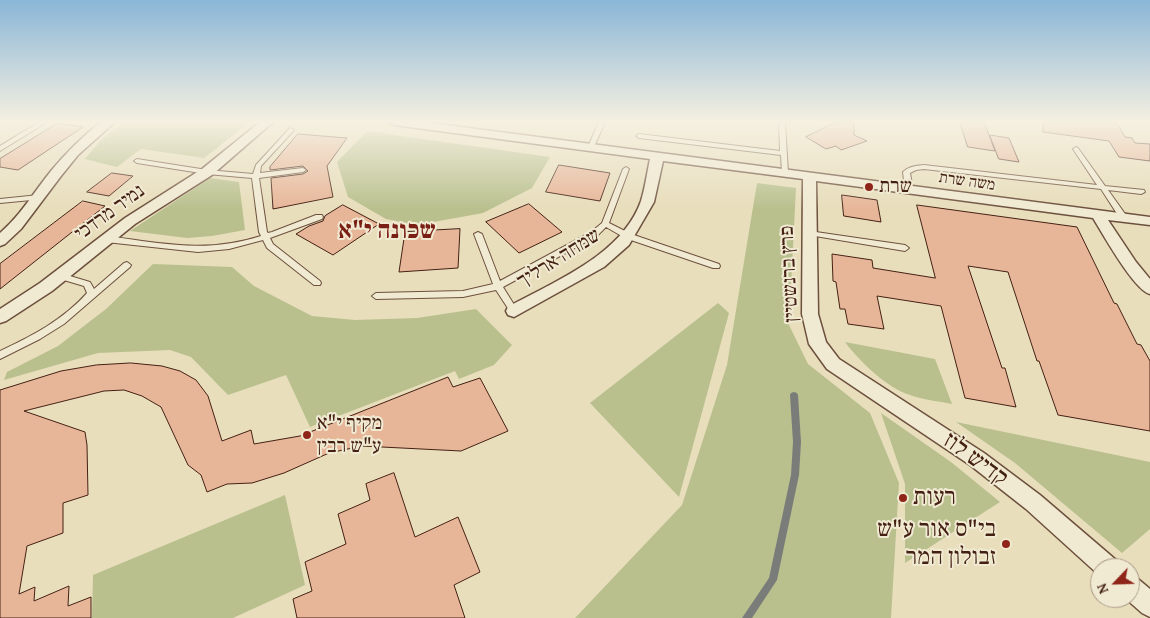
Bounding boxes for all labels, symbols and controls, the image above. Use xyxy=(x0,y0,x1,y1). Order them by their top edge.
street label: משה שרת xyxy=(937,169,997,195)
place label: שרת xyxy=(879,175,912,199)
street label: נמיר מרדכי xyxy=(70,180,150,246)
marker: שרת xyxy=(863,181,875,193)
district label: שכונה י"א xyxy=(338,217,436,247)
street label: שמחה ארליך xyxy=(513,224,605,294)
street label: פרץ ברנשטיין xyxy=(775,225,805,323)
place label: מקיף י"א ע"ש רבין xyxy=(317,412,382,459)
street label: קדיש לוז xyxy=(937,427,1013,493)
marker: מקיף י"א ע"ש רבין xyxy=(301,429,313,441)
place label: רעות xyxy=(913,484,956,512)
marker: רעות xyxy=(897,492,909,504)
place label: בי"ס אור ע"ש זבולון המר xyxy=(877,516,996,572)
marker: בי"ס אור ע"ש זבולון המר xyxy=(1000,538,1012,550)
north arrow xyxy=(1090,558,1140,608)
text: N xyxy=(1091,580,1113,597)

